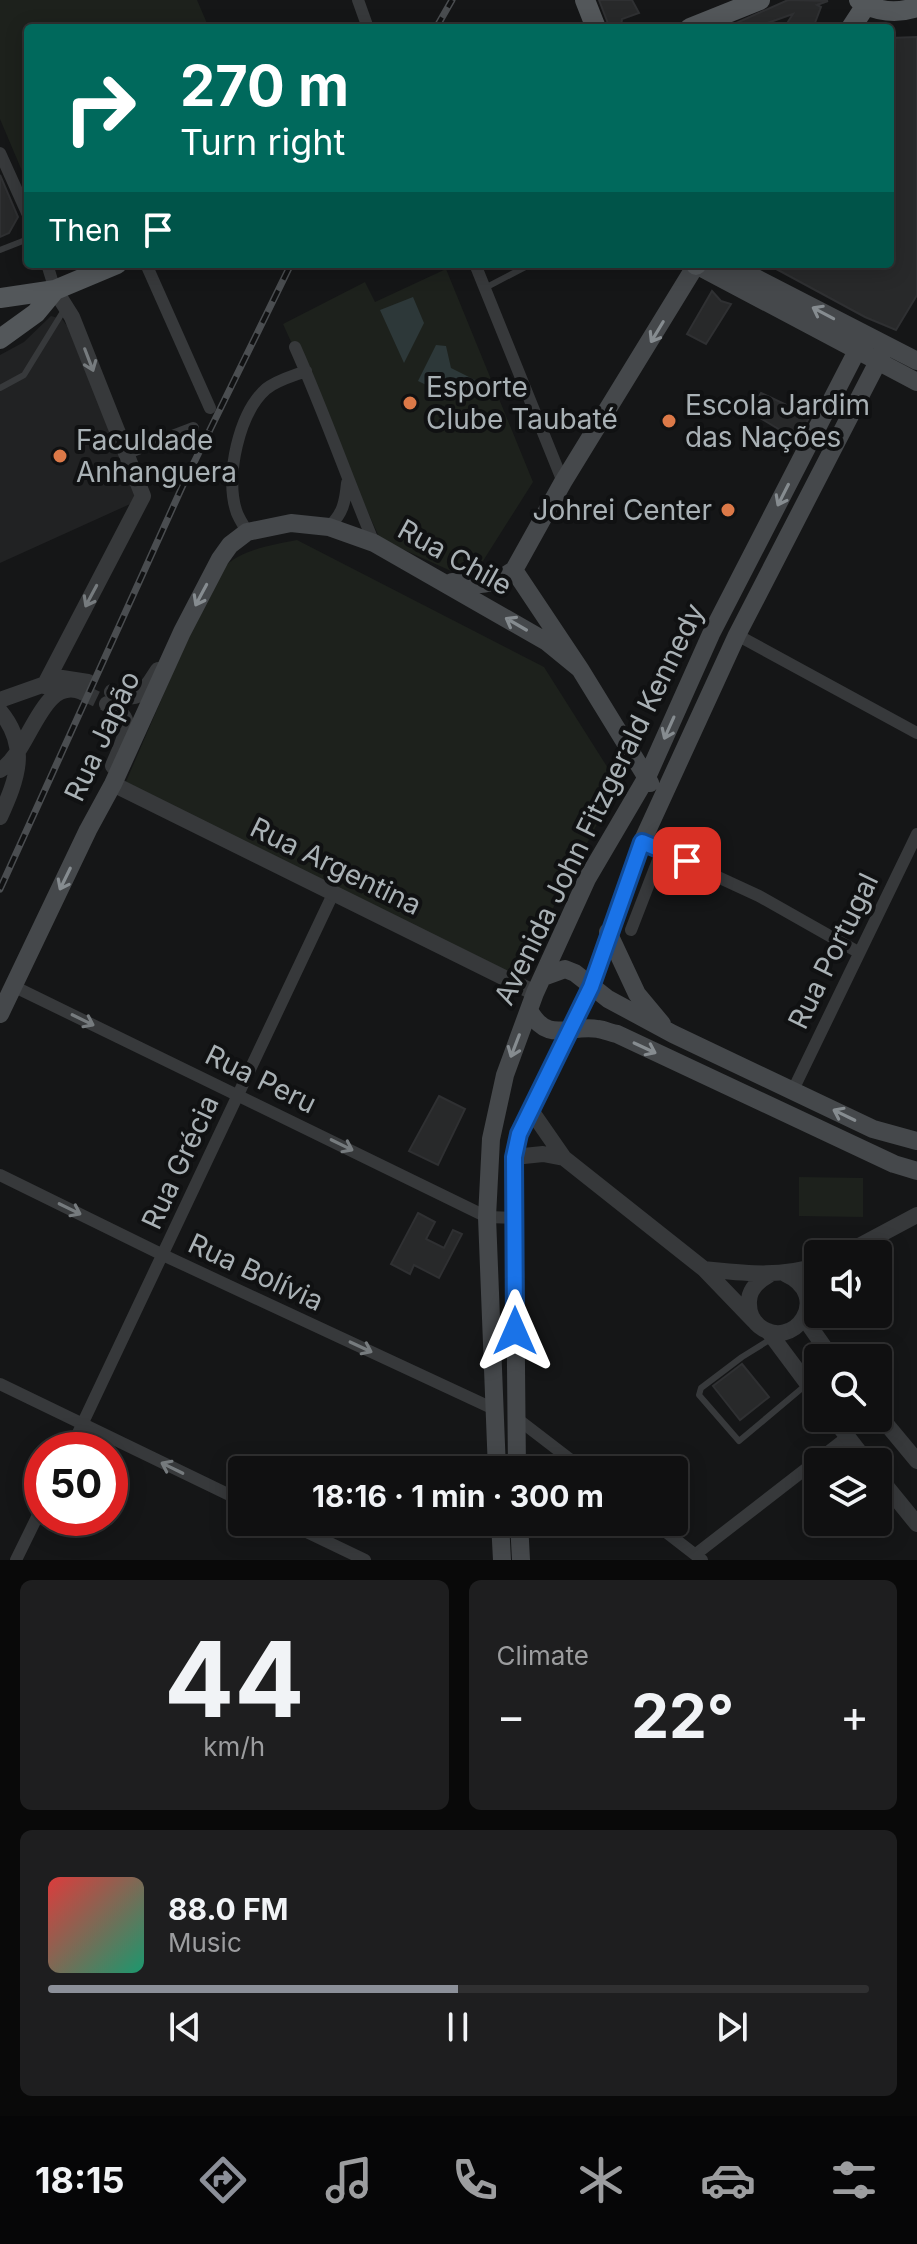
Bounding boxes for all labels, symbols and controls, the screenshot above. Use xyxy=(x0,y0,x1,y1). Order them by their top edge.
text: 270 m xyxy=(180,52,349,120)
icon: right xyxy=(48,56,152,160)
text: Turn right xyxy=(180,120,345,164)
icon: arrive xyxy=(136,208,180,252)
text: Then xyxy=(48,212,120,248)
one-way arrow xyxy=(811,305,835,321)
one-way arrow xyxy=(649,320,665,343)
one-way arrow xyxy=(83,347,97,372)
place label: Esporte Clube Taubaté xyxy=(426,370,618,436)
place label: Escola Jardim das Nações xyxy=(685,388,870,454)
marker: Esporte Clube Taubaté xyxy=(401,394,419,412)
marker: Escola Jardim das Nações xyxy=(660,412,678,430)
place label: Faculdade Anhanguera xyxy=(76,423,237,489)
marker: Faculdade Anhanguera xyxy=(51,447,69,465)
one-way arrow xyxy=(775,482,791,506)
place label: Johrei Center xyxy=(533,493,712,527)
marker: Johrei Center xyxy=(719,501,737,519)
street label: Rua Chile xyxy=(392,512,518,602)
one-way arrow xyxy=(193,583,209,607)
one-way arrow xyxy=(82,584,98,608)
street label: Avenida John Fitzgerald Kennedy xyxy=(487,598,711,1010)
one-way arrow xyxy=(505,616,529,631)
street label: Rua Japão xyxy=(57,665,147,807)
one-way arrow xyxy=(660,716,675,740)
street label: Rua Argentina xyxy=(245,810,427,922)
pin xyxy=(653,827,721,895)
icon: arrive xyxy=(665,839,709,883)
one-way arrow xyxy=(57,866,72,890)
street label: Rua Portugal xyxy=(781,868,885,1034)
one-way arrow xyxy=(71,1013,94,1028)
one-way arrow xyxy=(507,1033,522,1058)
street label: Rua Peru xyxy=(200,1038,322,1120)
one-way arrow xyxy=(633,1041,657,1056)
street label: Rua Grécia xyxy=(134,1090,226,1234)
one-way arrow xyxy=(832,1107,856,1122)
one-way arrow xyxy=(330,1139,353,1154)
one-way arrow xyxy=(57,1202,81,1217)
street label: Rua Bolívia xyxy=(183,1226,329,1318)
map controls xyxy=(804,1240,892,1536)
button: sound xyxy=(804,1240,892,1328)
position arrow xyxy=(473,1289,557,1373)
one-way arrow xyxy=(348,1340,372,1355)
button: search xyxy=(804,1344,892,1432)
speed limit sign: 50 xyxy=(24,1432,128,1536)
button: layers xyxy=(804,1448,892,1536)
one-way arrow xyxy=(160,1460,184,1475)
text: 18:16 · 1 min · 300 m xyxy=(312,1478,604,1514)
text: 44 xyxy=(164,1616,305,1742)
text: Climate xyxy=(497,1640,589,1671)
text: 22° xyxy=(631,1680,734,1752)
text: − xyxy=(497,1689,526,1743)
text: + xyxy=(840,1689,869,1743)
text: km/h xyxy=(203,1731,265,1762)
text: 88.0 FM xyxy=(168,1891,288,1927)
text: Music xyxy=(168,1927,242,1958)
icon: previous xyxy=(163,2005,207,2049)
icon: pause xyxy=(436,2005,480,2049)
icon: next xyxy=(710,2005,754,2049)
icon: directions xyxy=(195,2152,251,2208)
icon: music xyxy=(321,2152,377,2208)
icon: phone xyxy=(447,2152,503,2208)
icon: climate xyxy=(573,2152,629,2208)
icon: car xyxy=(700,2152,756,2208)
icon: filters xyxy=(826,2152,882,2208)
text: 18:15 xyxy=(35,2158,125,2202)

